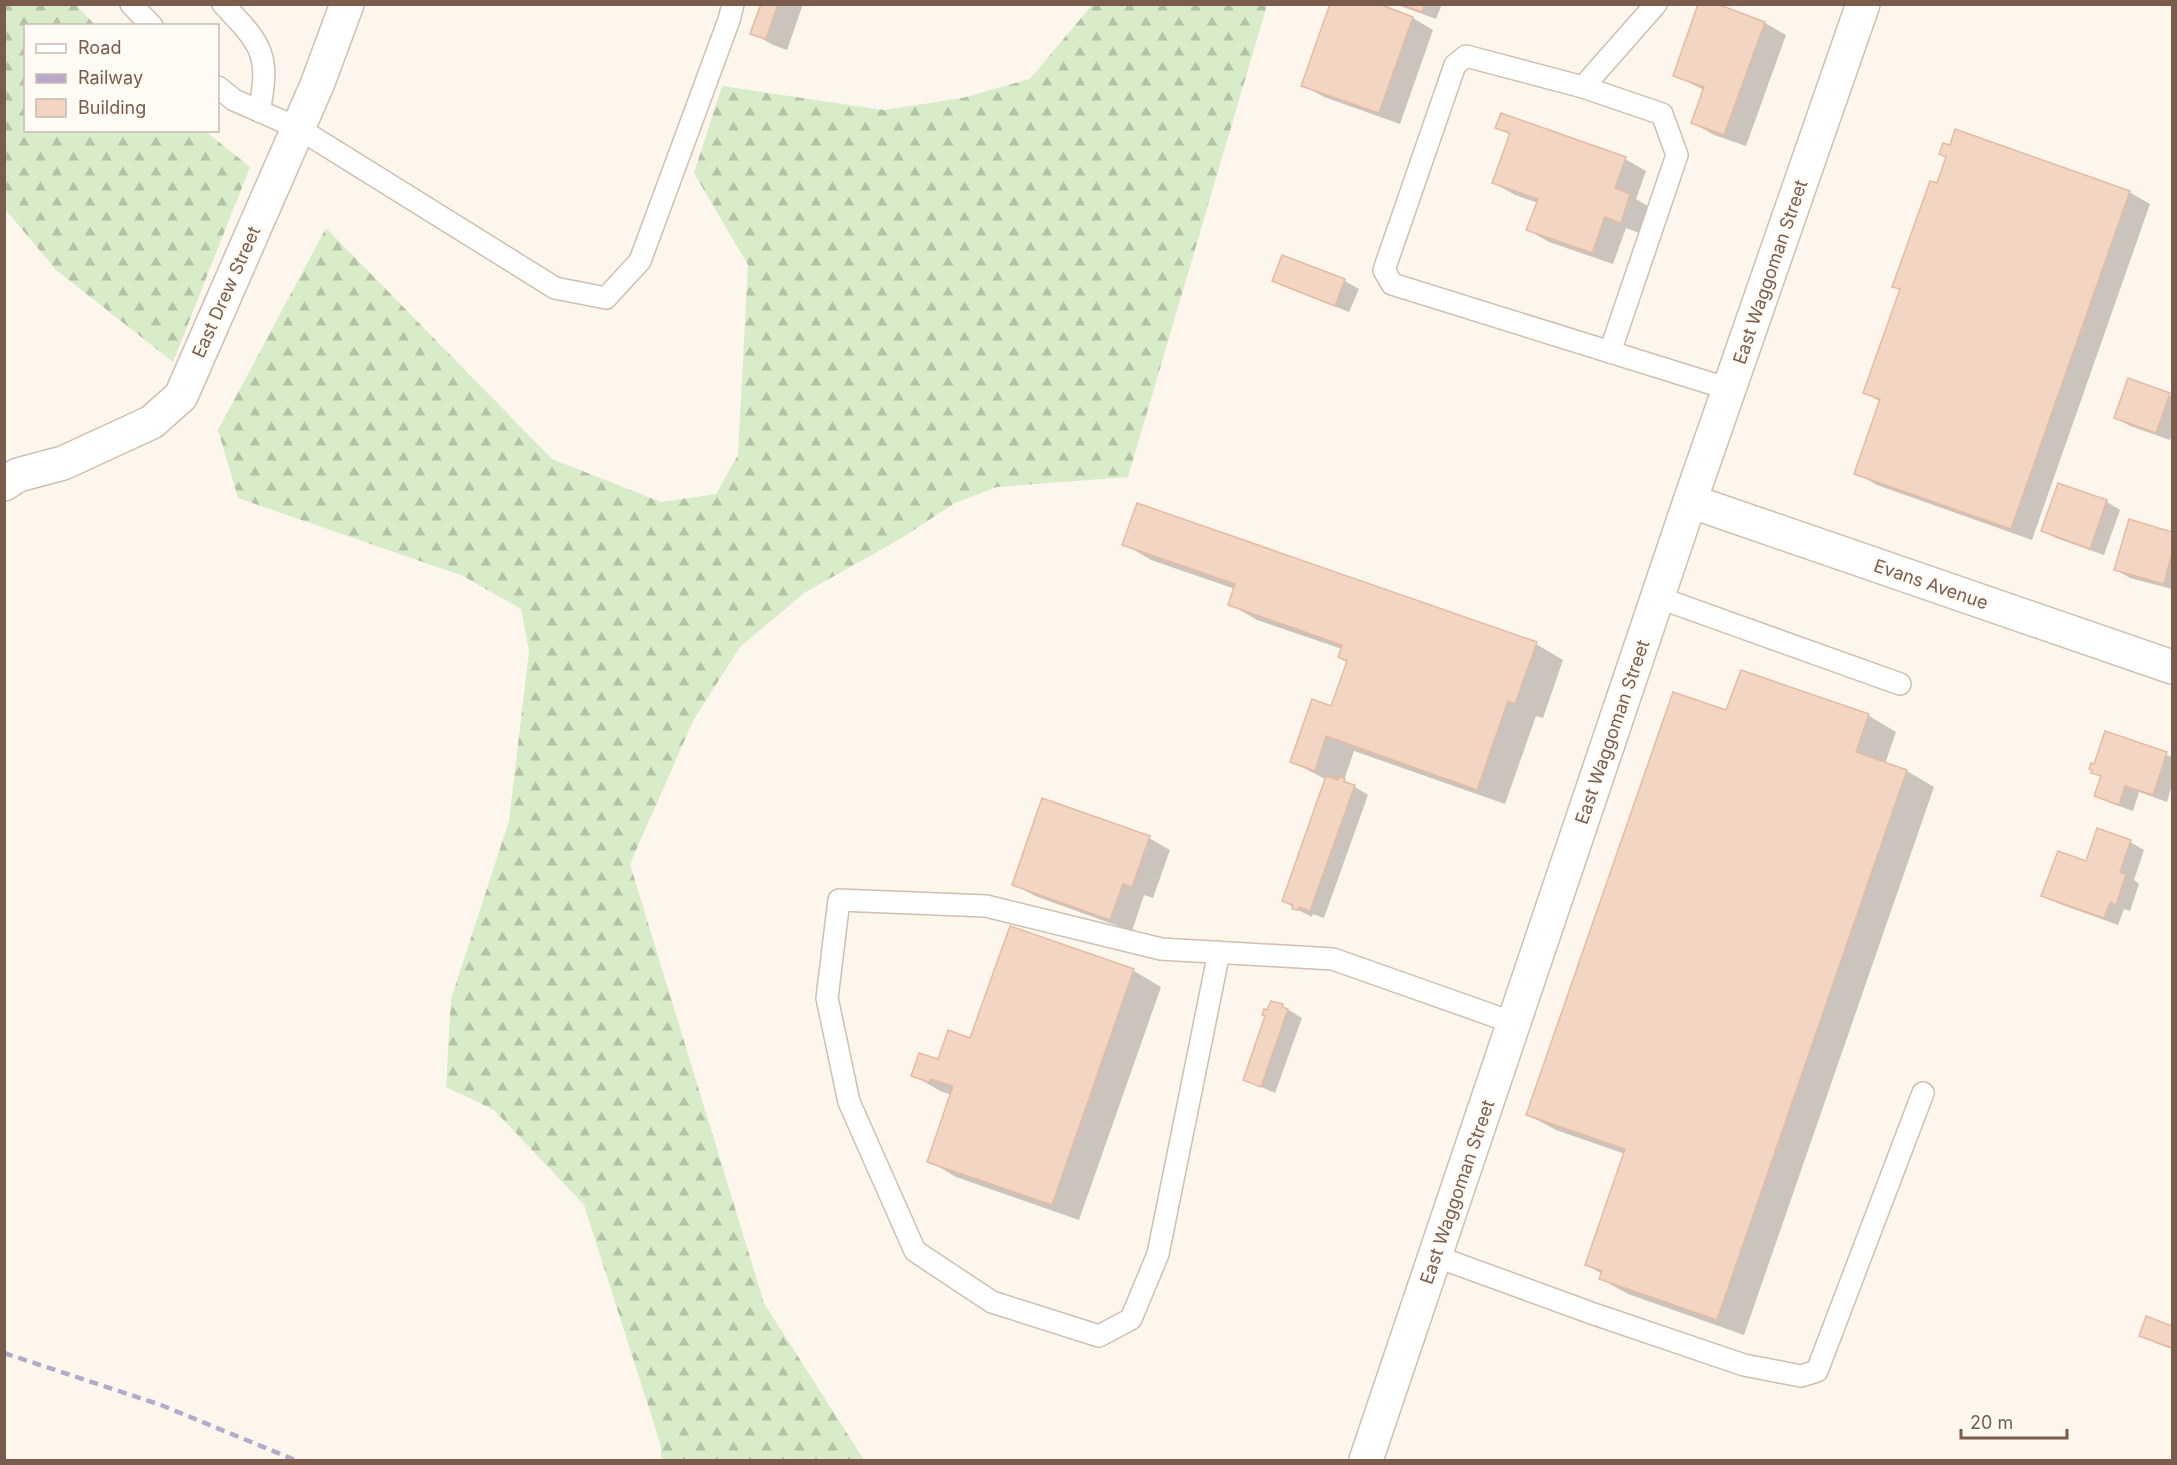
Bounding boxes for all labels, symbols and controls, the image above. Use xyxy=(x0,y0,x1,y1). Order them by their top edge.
legend xyxy=(24,24,219,132)
text: Road xyxy=(78,37,121,58)
text: Railway xyxy=(78,67,143,88)
text: Building xyxy=(78,97,146,118)
street label: East Waggoman Street xyxy=(1729,177,1811,367)
street label: East Drew Street xyxy=(188,223,264,361)
street label: Evans Avenue xyxy=(1871,555,1991,613)
street label: East Waggoman Street xyxy=(1571,637,1653,827)
street label: East Waggoman Street xyxy=(1416,1097,1498,1287)
scale bar xyxy=(1961,1402,2068,1440)
text: 20 m xyxy=(1970,1412,2013,1433)

